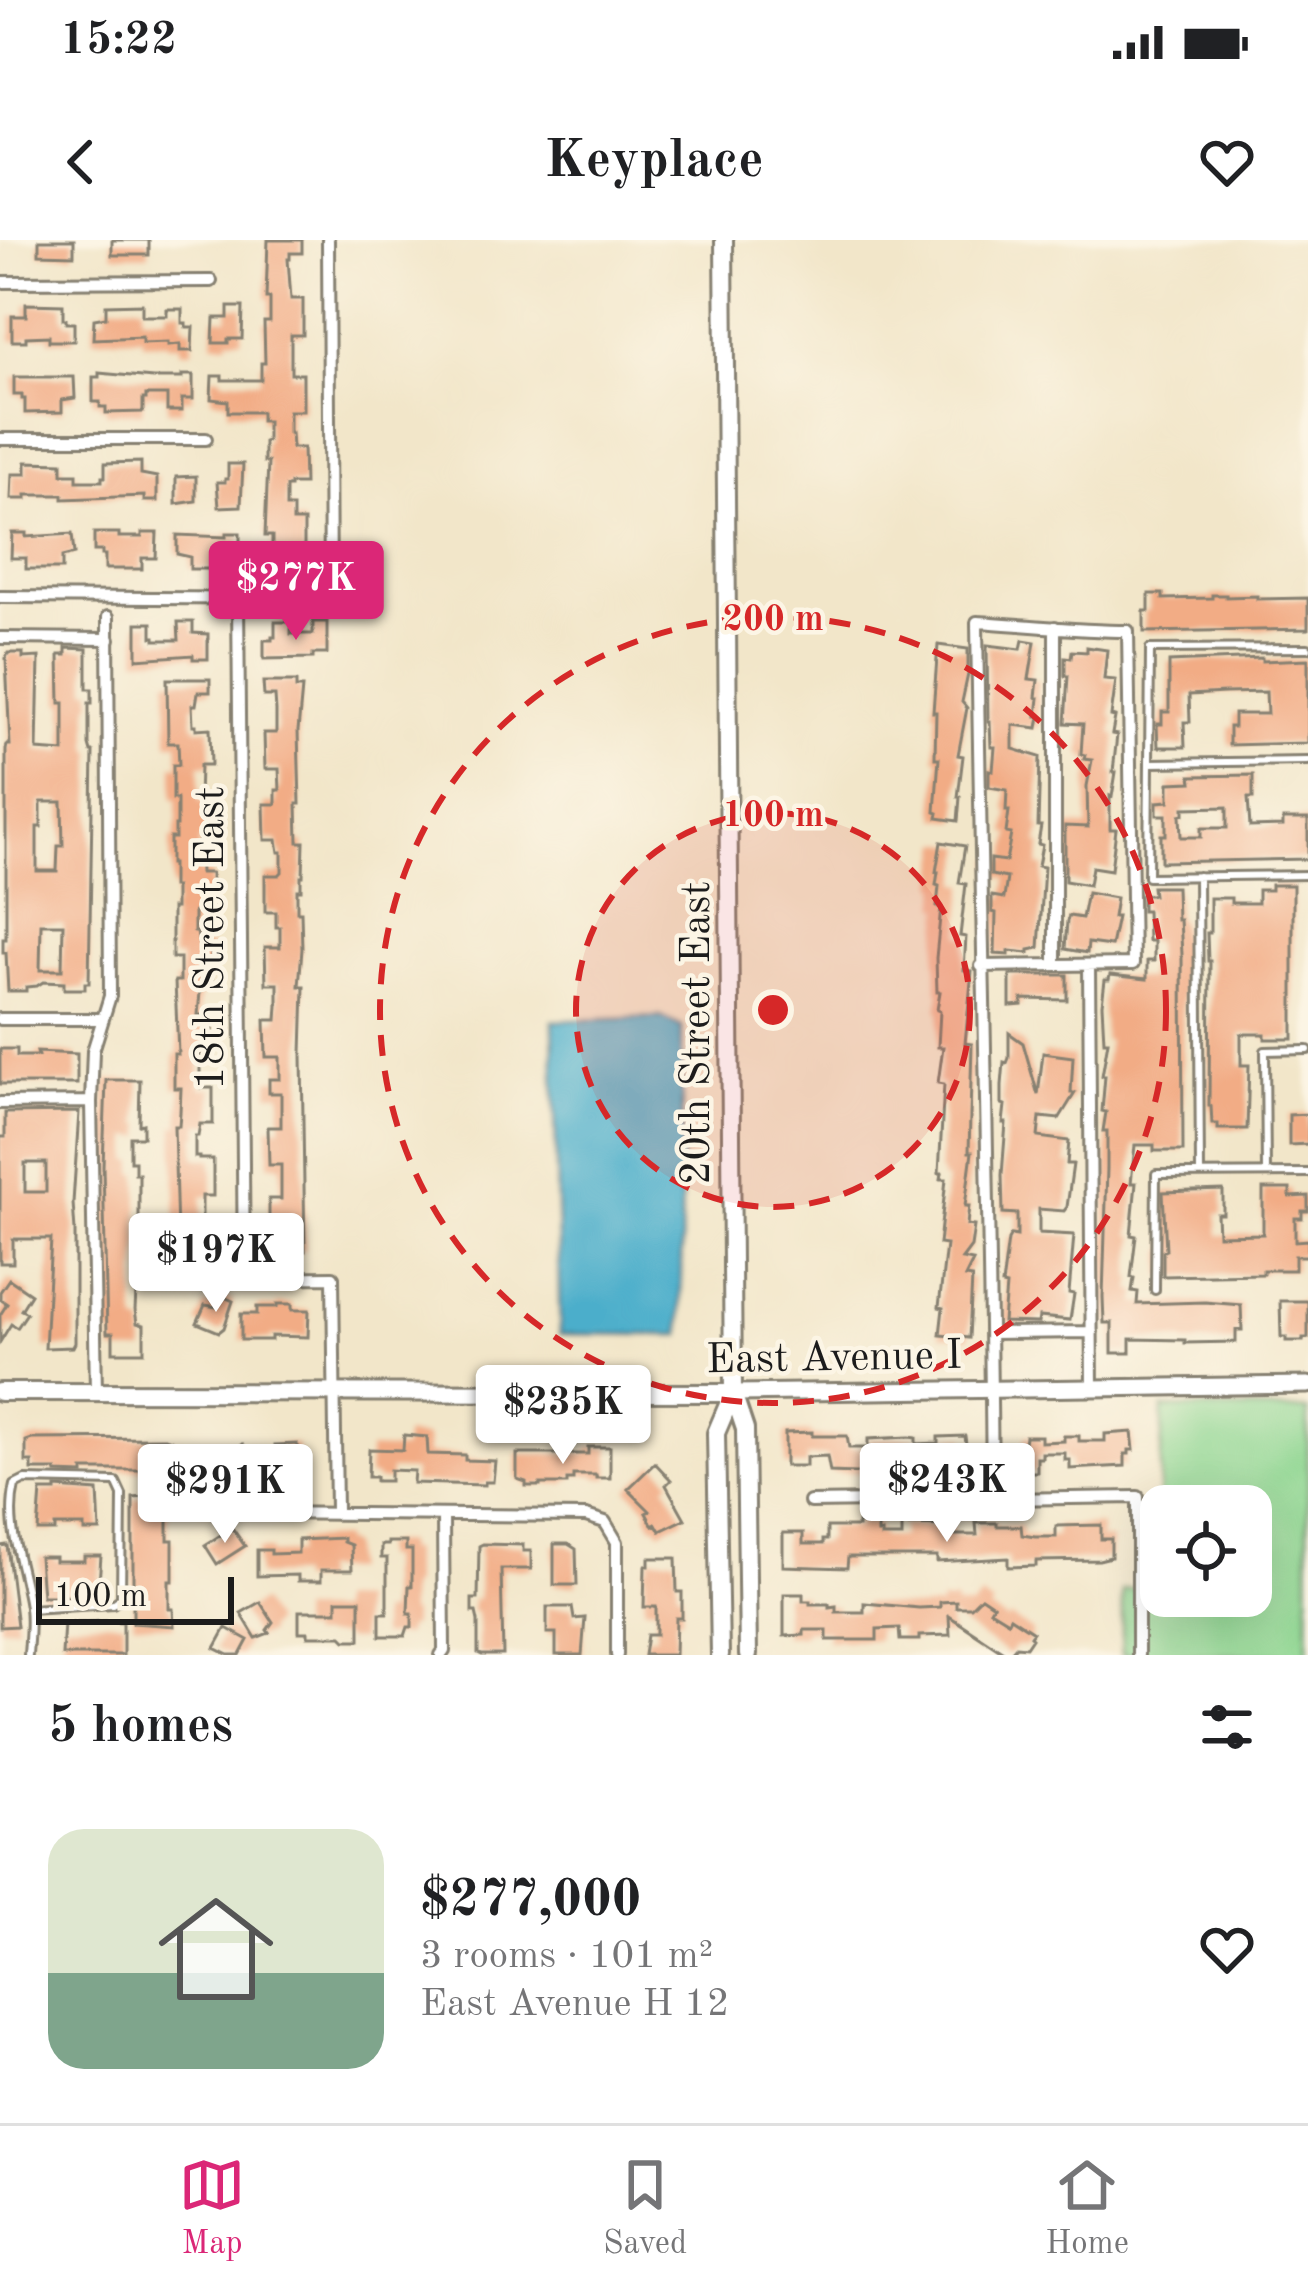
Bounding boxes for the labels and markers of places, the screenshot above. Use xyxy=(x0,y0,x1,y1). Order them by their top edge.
pin: $277K xyxy=(212,541,380,643)
centre of rings xyxy=(752,989,794,1031)
pin: $197K xyxy=(132,1213,300,1315)
pin: $235K xyxy=(479,1365,647,1467)
pin: $243K xyxy=(863,1443,1031,1545)
pin: $291K xyxy=(141,1444,309,1546)

